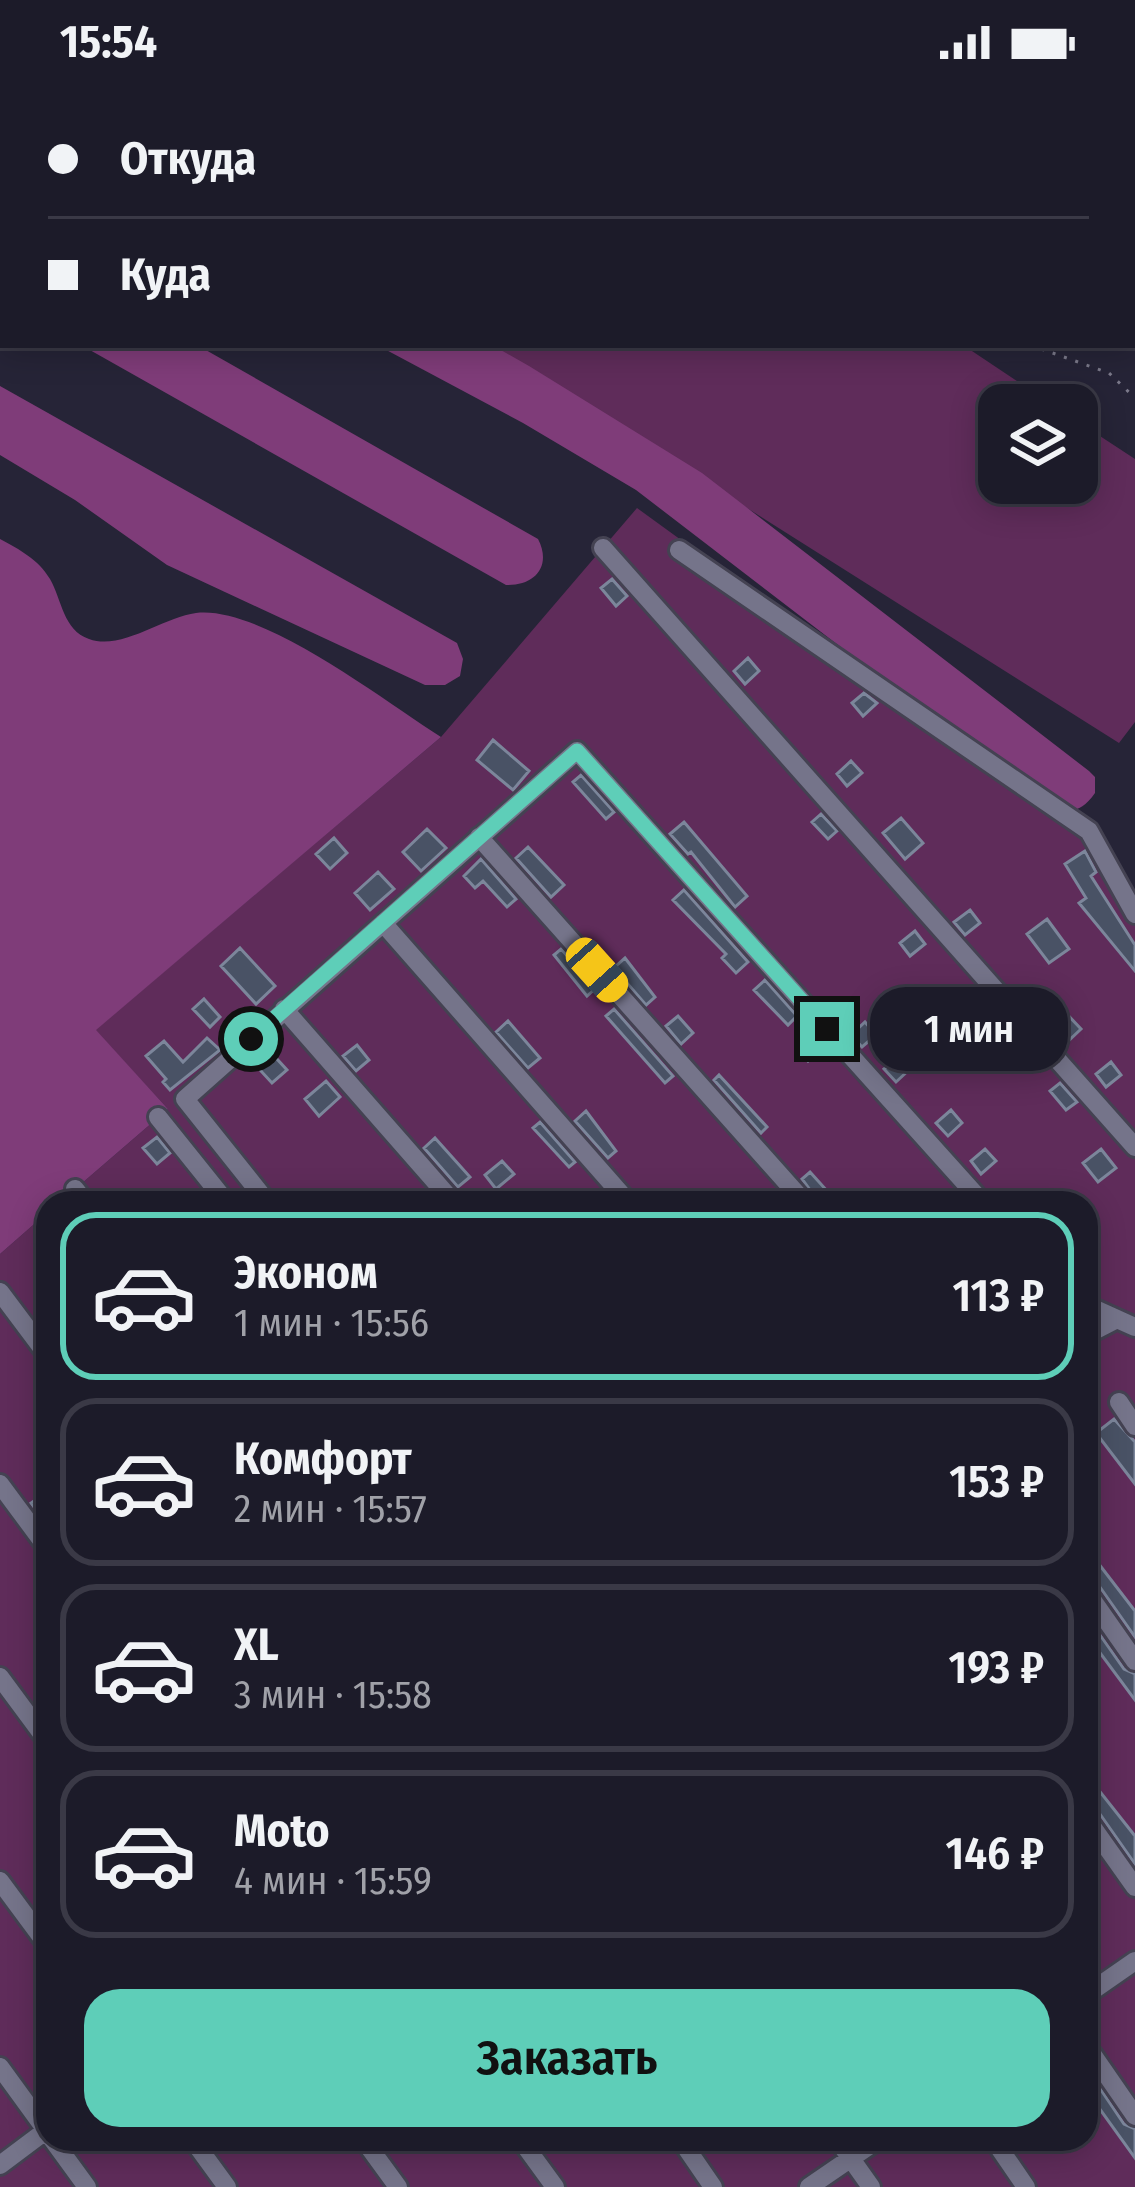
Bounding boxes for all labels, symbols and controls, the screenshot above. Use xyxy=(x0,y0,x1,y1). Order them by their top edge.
text: 15:54 xyxy=(60,15,157,69)
text: Откуда xyxy=(120,132,256,186)
text: Куда xyxy=(120,248,211,302)
map controls xyxy=(978,384,1098,504)
button: layers xyxy=(978,384,1098,504)
car xyxy=(560,931,634,1009)
callout: 1 мин xyxy=(869,987,1067,1071)
route end xyxy=(800,1002,854,1056)
text: 1 мин xyxy=(924,1006,1014,1052)
route start xyxy=(224,1012,278,1066)
icon: car xyxy=(90,1242,198,1350)
text: Эконом xyxy=(234,1246,378,1300)
text: 113 ₽ xyxy=(953,1269,1044,1323)
text: 1 мин · 15:56 xyxy=(234,1300,429,1346)
icon: car xyxy=(90,1428,198,1536)
text: Комфорт xyxy=(234,1432,412,1486)
text: 153 ₽ xyxy=(949,1455,1044,1509)
text: 2 мин · 15:57 xyxy=(234,1486,427,1532)
icon: car xyxy=(90,1614,198,1722)
text: XL xyxy=(234,1618,279,1672)
text: 193 ₽ xyxy=(949,1641,1044,1695)
text: 3 мин · 15:58 xyxy=(234,1672,432,1718)
icon: car xyxy=(90,1800,198,1908)
text: Moto xyxy=(234,1804,330,1858)
text: 146 ₽ xyxy=(946,1827,1044,1881)
text: 4 мин · 15:59 xyxy=(234,1858,432,1904)
button: Заказать xyxy=(84,1989,1050,2127)

